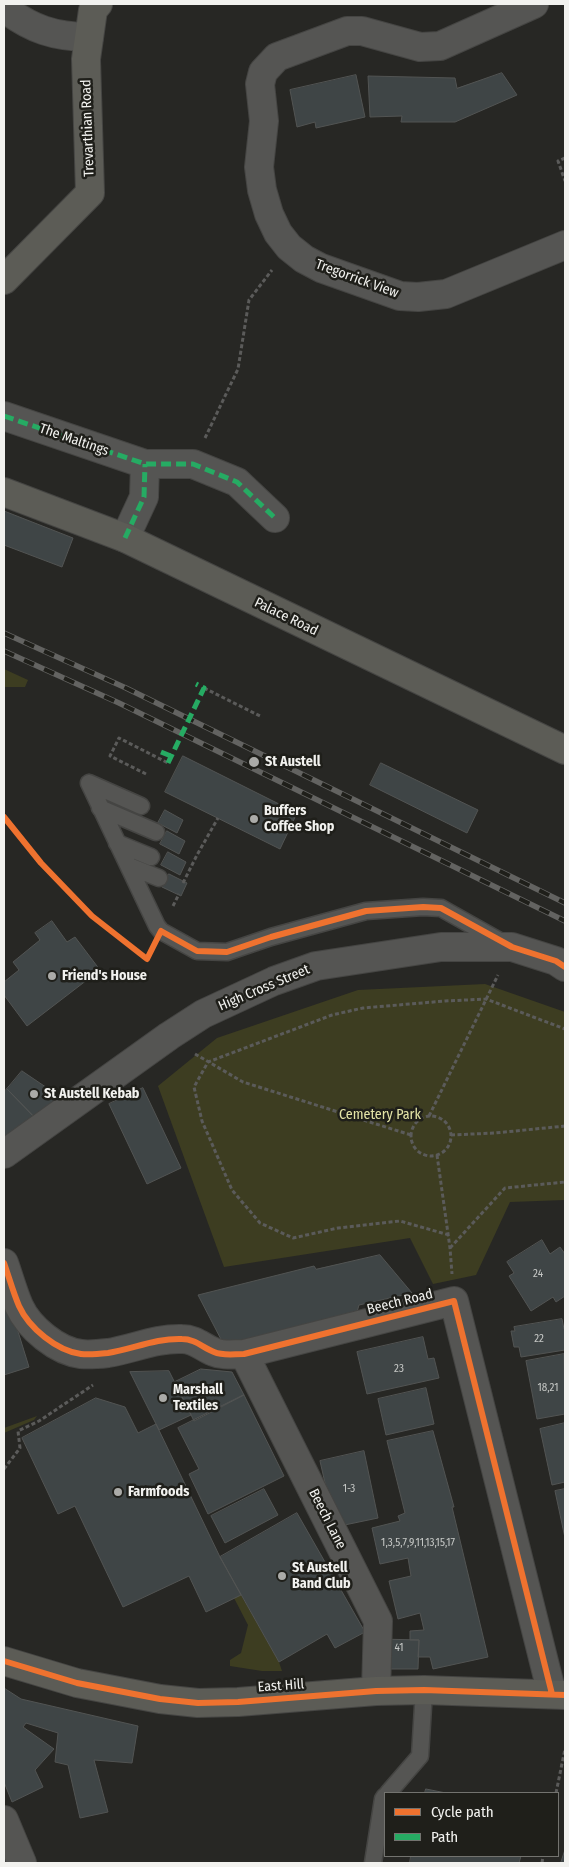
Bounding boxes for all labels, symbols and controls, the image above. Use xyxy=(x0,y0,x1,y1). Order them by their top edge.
street label: Trevarthian Road xyxy=(78,79,98,177)
street label: Tregorrick View xyxy=(313,256,401,302)
street label: The Maltings xyxy=(37,420,111,460)
street label: Palace Road xyxy=(251,594,321,640)
place label: St Austell xyxy=(265,754,321,770)
marker: St Austell xyxy=(247,755,261,769)
place label: Buffers Coffee Shop xyxy=(264,803,334,836)
marker: Buffers Coffee Shop xyxy=(248,813,260,825)
street label: High Cross Street xyxy=(216,961,312,1015)
place label: Friend's House xyxy=(62,968,147,984)
marker: Friend's House xyxy=(46,970,58,982)
place label: St Austell Kebab xyxy=(44,1086,139,1102)
marker: St Austell Kebab xyxy=(28,1088,40,1100)
park label: Cemetery Park xyxy=(339,1107,421,1123)
house number: 24 xyxy=(533,1267,543,1281)
street label: Beech Road xyxy=(365,1286,435,1318)
house number: 22 xyxy=(534,1332,544,1346)
house number: 23 xyxy=(394,1362,404,1376)
house number: 18,21 xyxy=(538,1381,558,1395)
place label: Marshall Textiles xyxy=(173,1382,223,1414)
marker: Marshall Textiles xyxy=(157,1392,169,1404)
house number: 1-3 xyxy=(343,1482,355,1496)
place label: Farmfoods xyxy=(128,1484,189,1500)
marker: Farmfoods xyxy=(112,1486,124,1498)
street label: Beech Lane xyxy=(305,1486,349,1552)
house number: 1,3,5,7,9,11,13,15,17 xyxy=(381,1536,455,1550)
place label: St Austell Band Club xyxy=(292,1560,351,1592)
marker: St Austell Band Club xyxy=(276,1570,288,1582)
house number: 41 xyxy=(394,1641,404,1655)
street label: East Hill xyxy=(257,1676,305,1696)
legend xyxy=(384,1792,559,1857)
text: Cycle path xyxy=(431,1803,494,1821)
text: Path xyxy=(431,1828,458,1846)

